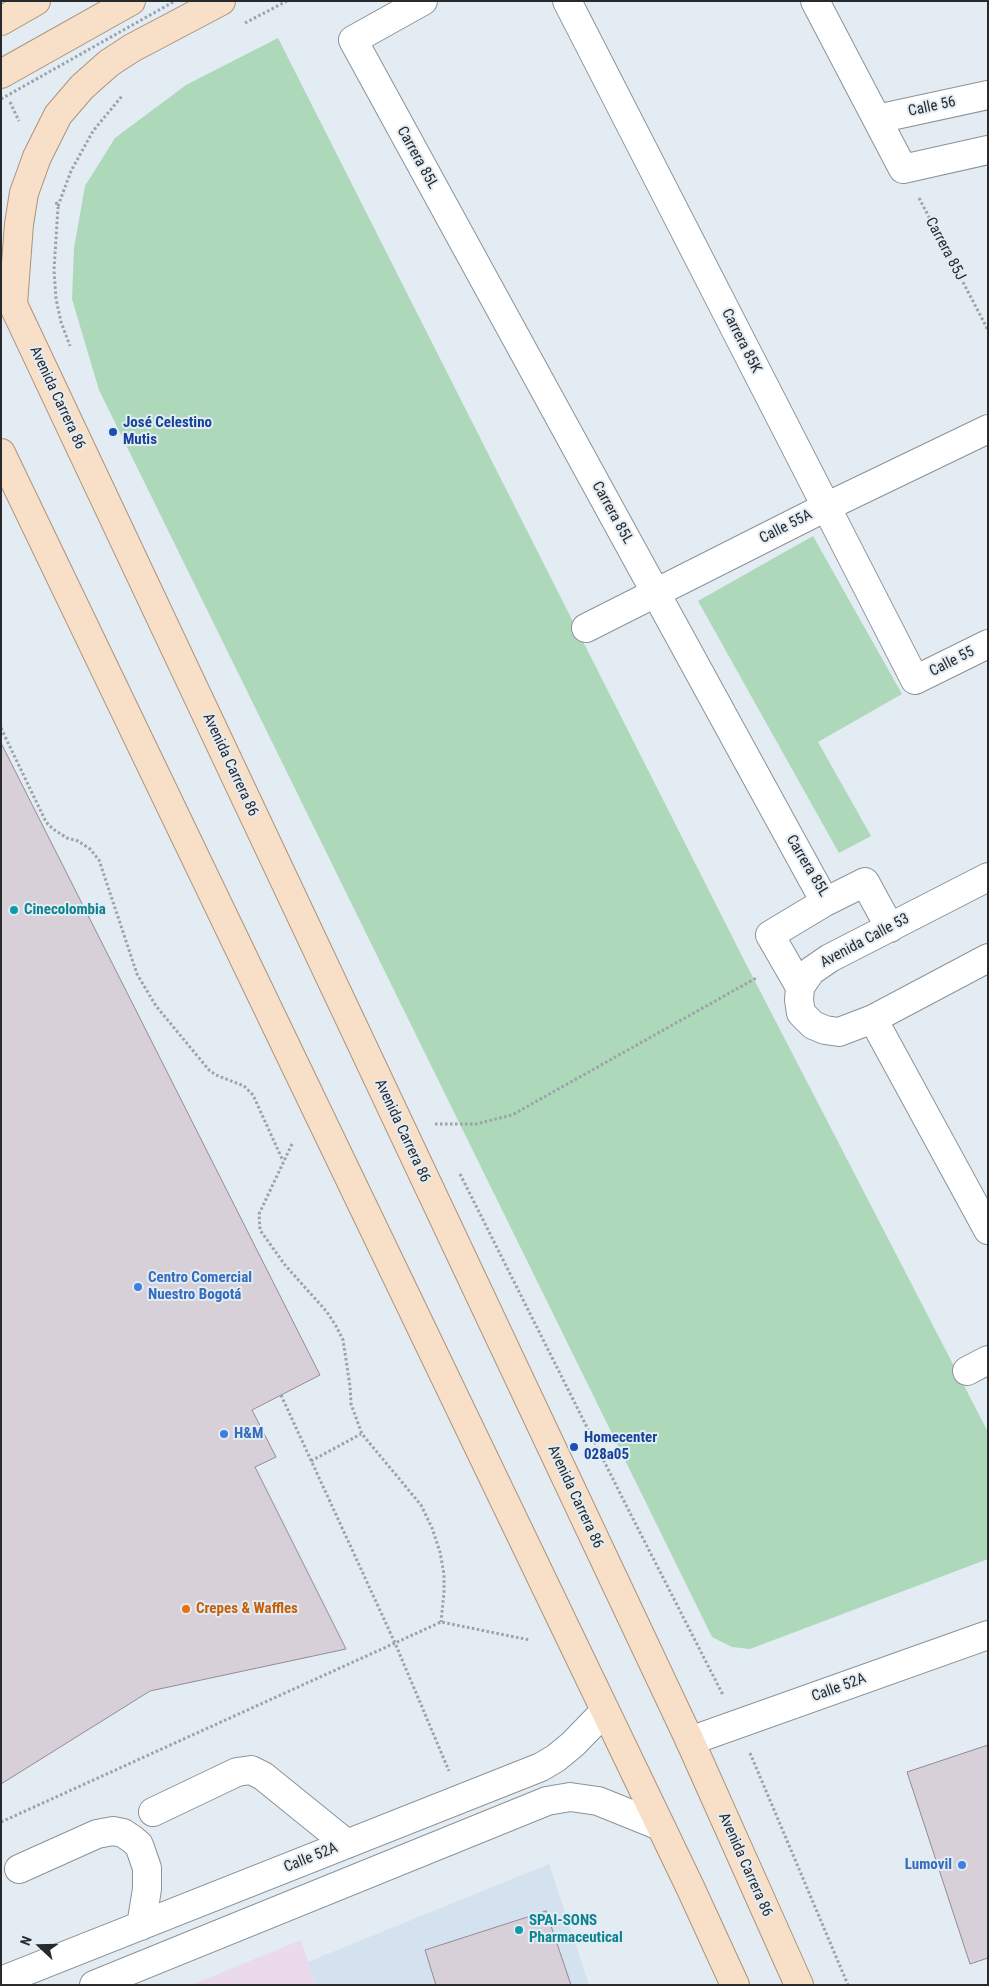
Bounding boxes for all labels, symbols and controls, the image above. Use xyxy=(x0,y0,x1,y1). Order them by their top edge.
street label: Calle 56 xyxy=(907,93,957,121)
street label: Carrera 85L xyxy=(393,124,441,192)
street label: Carrera 85J xyxy=(921,214,969,284)
street label: Carrera 85K xyxy=(717,306,765,376)
street label: Avenida Carrera 86 xyxy=(25,344,89,452)
place label: José Celestino Mutis xyxy=(123,414,212,449)
marker: José Celestino Mutis xyxy=(107,426,119,438)
street label: Carrera 85L xyxy=(588,479,636,547)
street label: Calle 55A xyxy=(757,506,815,548)
street label: Calle 55 xyxy=(927,643,977,681)
street label: Avenida Carrera 86 xyxy=(198,711,262,819)
street label: Carrera 85L xyxy=(782,832,832,900)
place label: Cinecolombia xyxy=(24,901,106,919)
marker: Cinecolombia xyxy=(8,904,20,916)
street label: Avenida Calle 53 xyxy=(817,910,913,972)
street label: Avenida Carrera 86 xyxy=(370,1077,434,1185)
place label: Centro Comercial Nuestro Bogotá xyxy=(148,1269,252,1304)
marker: Centro Comercial Nuestro Bogotá xyxy=(132,1281,144,1293)
place label: H&M xyxy=(234,1425,263,1443)
marker: H&M xyxy=(218,1428,230,1440)
place label: Homecenter 028a05 xyxy=(584,1429,657,1464)
marker: Homecenter 028a05 xyxy=(568,1441,580,1453)
street label: Avenida Carrera 86 xyxy=(543,1443,607,1551)
place label: Crepes & Waffles xyxy=(196,1600,298,1618)
marker: Crepes & Waffles xyxy=(180,1603,192,1615)
street label: Calle 52A xyxy=(809,1670,869,1706)
street label: Avenida Carrera 86 xyxy=(714,1810,776,1920)
street label: Calle 52A xyxy=(281,1839,341,1877)
place label: Lumovil xyxy=(905,1856,952,1874)
marker: Lumovil xyxy=(956,1859,968,1871)
place label: SPAI-SONS Pharmaceutical xyxy=(529,1912,623,1947)
north arrow xyxy=(15,1921,65,1971)
marker: SPAI-SONS Pharmaceutical xyxy=(513,1924,525,1936)
text: N xyxy=(17,1934,35,1948)

